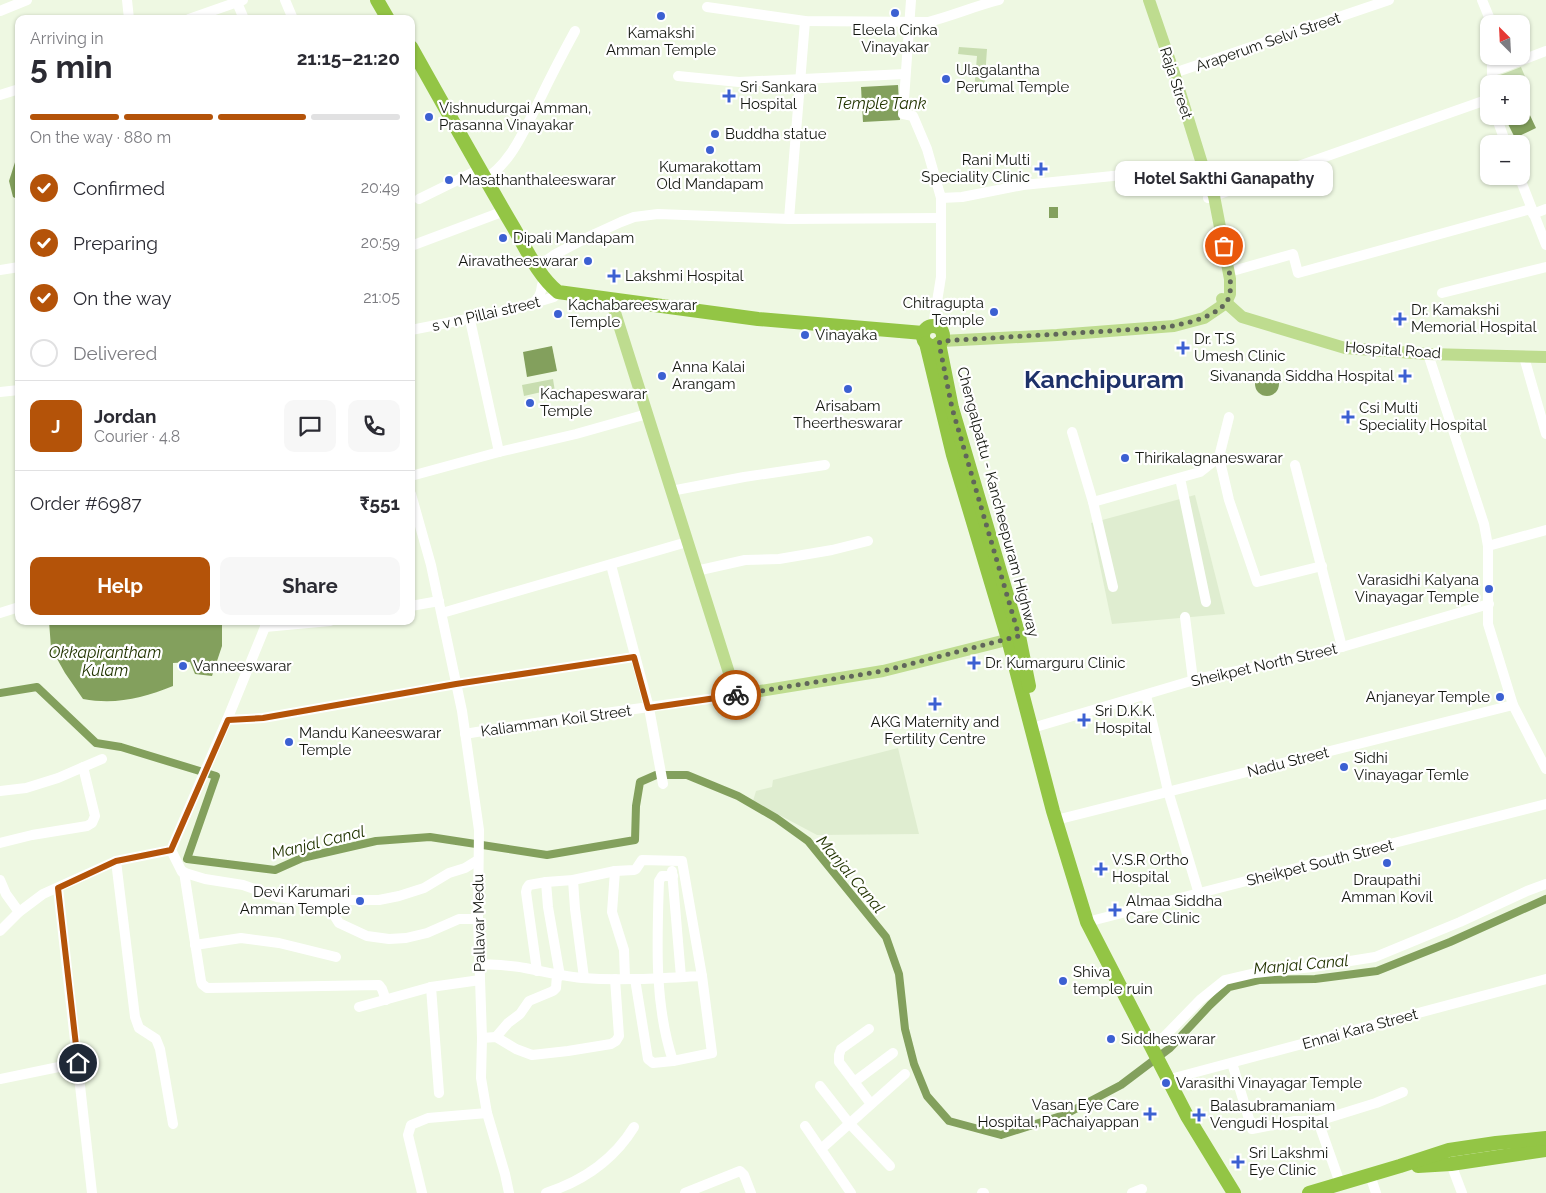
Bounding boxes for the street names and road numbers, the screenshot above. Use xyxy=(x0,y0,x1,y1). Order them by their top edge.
street label: Araperum Selvi Street xyxy=(1193,9,1343,75)
street label: Raja Street xyxy=(1156,45,1196,121)
street label: s v n Pillai street xyxy=(430,293,542,335)
street label: Hospital Road xyxy=(1344,338,1442,362)
street label: Chengalpattu - Kancheepuram Highway xyxy=(953,365,1043,639)
street label: Sheikpet North Street xyxy=(1189,639,1339,691)
street label: Kaliamman Koil Street xyxy=(479,702,633,740)
street label: Nadu Street xyxy=(1245,743,1331,781)
street label: Sheikpet South Street xyxy=(1245,836,1395,890)
street label: Pallavar Medu xyxy=(469,874,489,972)
street label: Ennai Kara Street xyxy=(1300,1005,1420,1053)

